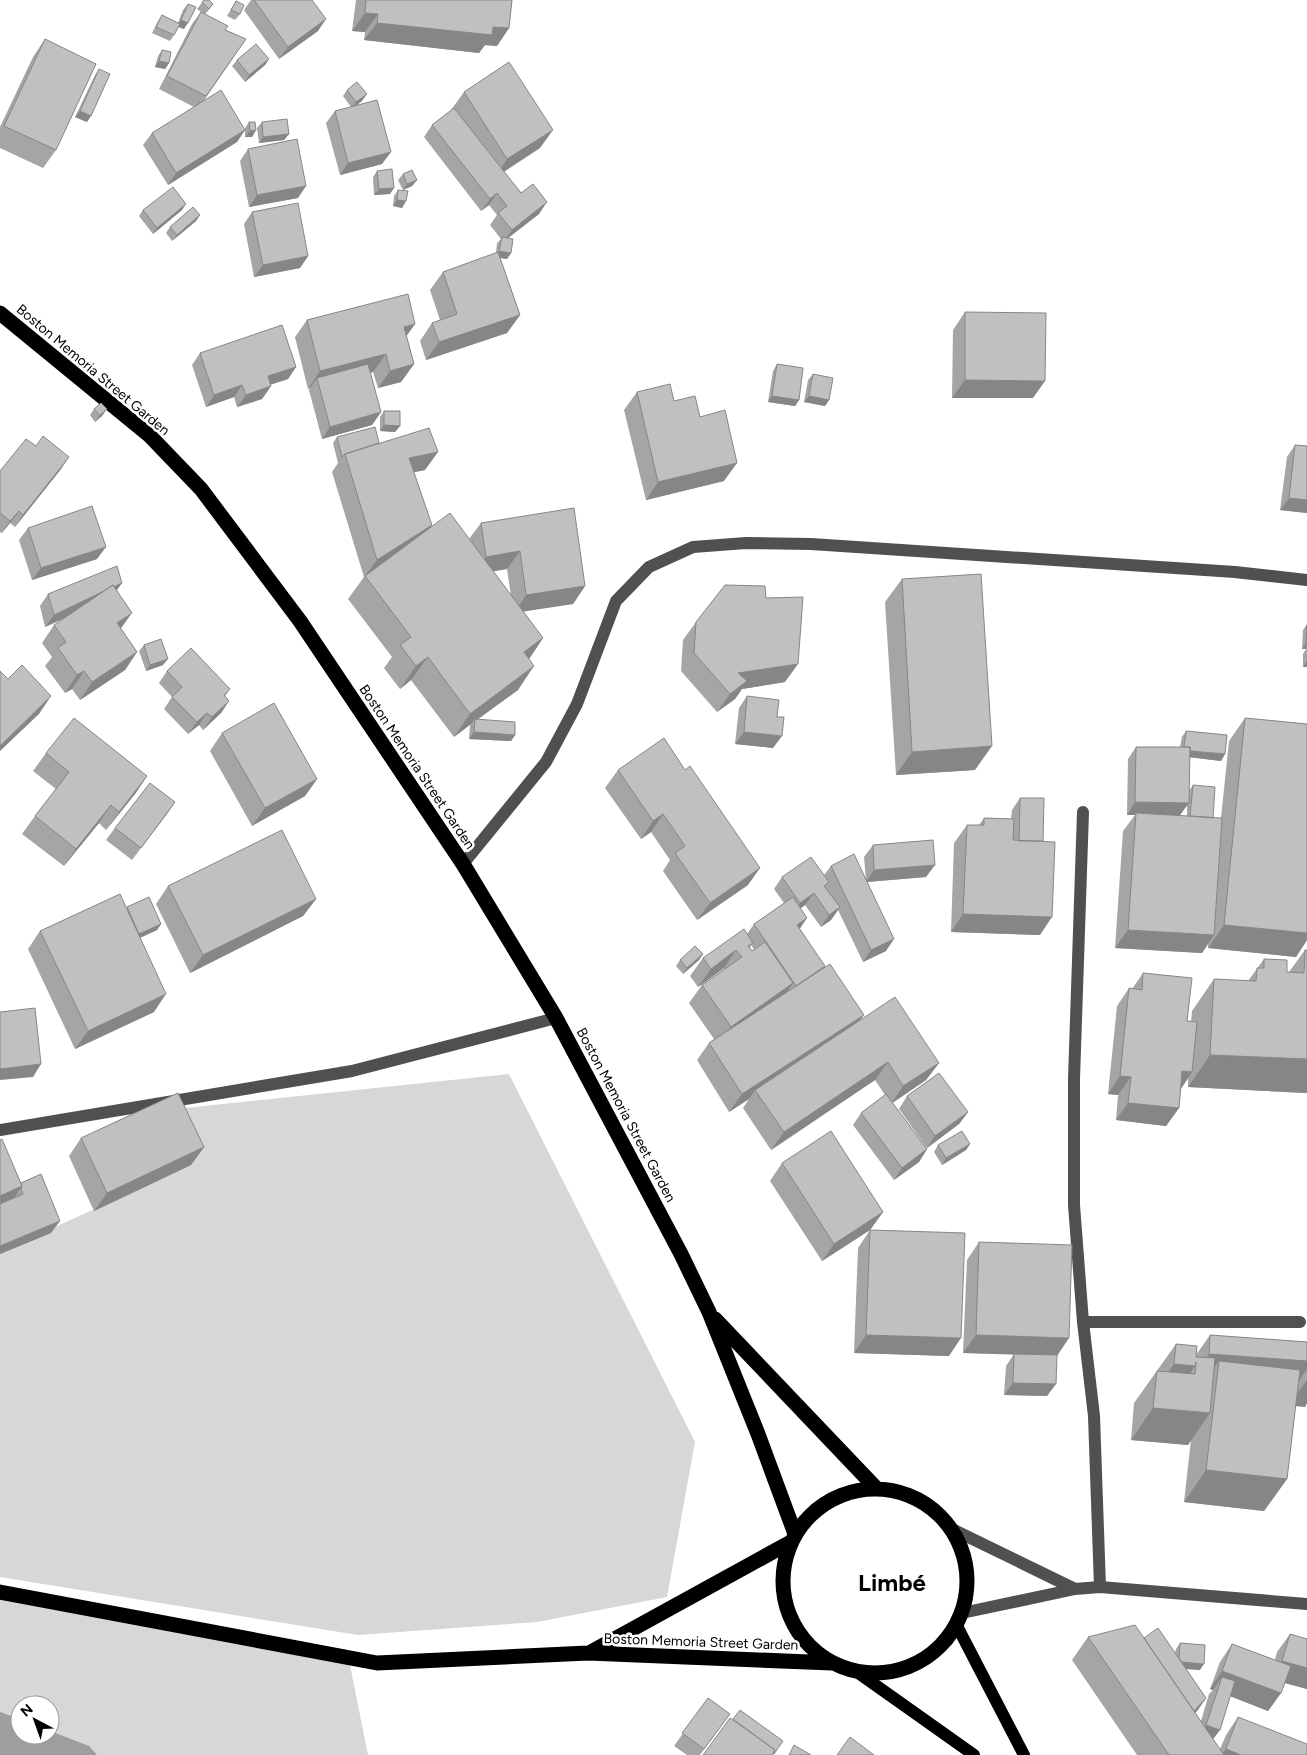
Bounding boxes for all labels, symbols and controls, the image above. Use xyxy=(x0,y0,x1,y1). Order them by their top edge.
street label: Boston Memoria Street Garden xyxy=(13,301,173,439)
street label: Boston Memoria Street Garden xyxy=(355,682,479,853)
street label: Boston Memoria Street Garden xyxy=(573,1025,679,1205)
district label: Limbé xyxy=(858,1568,926,1597)
street label: Boston Memoria Street Garden xyxy=(603,1630,799,1654)
north arrow xyxy=(10,1695,60,1745)
text: N xyxy=(17,1701,36,1721)

